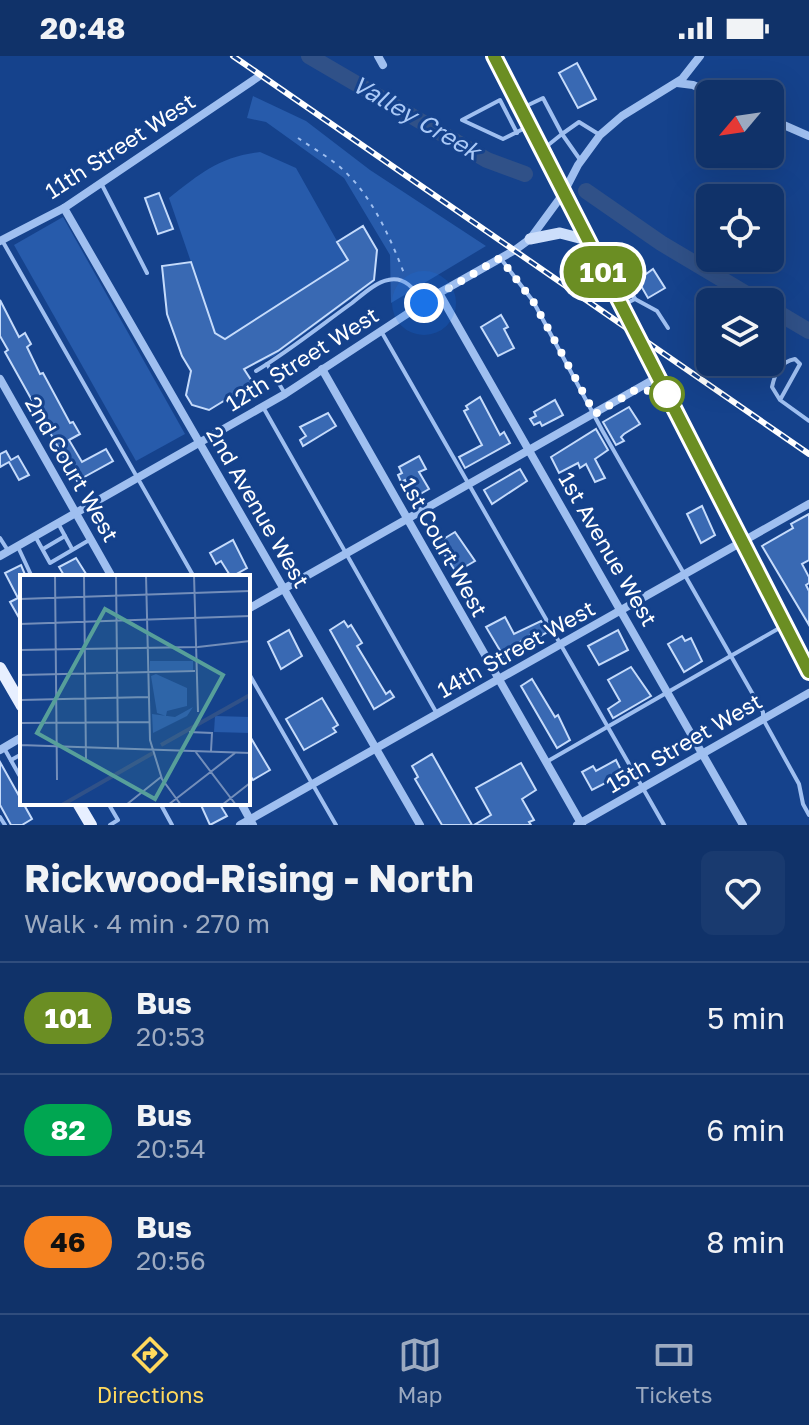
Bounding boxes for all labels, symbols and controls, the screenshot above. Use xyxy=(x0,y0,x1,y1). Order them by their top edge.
text: 20:48 xyxy=(40,10,125,46)
water label: Valley Creek xyxy=(347,68,488,167)
north arrow xyxy=(696,80,784,168)
map controls xyxy=(696,80,784,376)
street label: 11th Street West xyxy=(40,87,200,204)
button: locate xyxy=(696,184,784,272)
line badge: 101 xyxy=(557,246,649,298)
text: 101 xyxy=(579,255,627,288)
your location xyxy=(404,283,444,323)
button: layers xyxy=(696,288,784,376)
street label: 12th Street West xyxy=(220,301,383,416)
unlabelled marker xyxy=(650,377,684,411)
street label: 2nd Court West xyxy=(20,391,125,546)
street label: 2nd Avenue West xyxy=(201,421,316,592)
street label: 1st Avenue West xyxy=(553,467,663,631)
street label: 1st Court West xyxy=(395,472,494,621)
inset map xyxy=(20,575,250,805)
street label: 14th Street West xyxy=(432,594,599,703)
street label: 15th Street West xyxy=(601,687,766,798)
button: heart xyxy=(701,851,785,935)
text: Rickwood-Rising - North xyxy=(24,855,474,900)
text: Walk · 4 min · 270 m xyxy=(24,908,270,939)
text: Bus xyxy=(136,985,192,1021)
text: 5 min xyxy=(707,1000,785,1036)
text: 101 xyxy=(44,1001,92,1034)
text: 20:53 xyxy=(136,1021,205,1052)
text: Bus xyxy=(136,1097,192,1133)
text: 6 min xyxy=(706,1112,785,1148)
text: 82 xyxy=(50,1113,86,1146)
text: 20:54 xyxy=(136,1133,206,1164)
text: Bus xyxy=(136,1209,192,1245)
text: 8 min xyxy=(706,1224,785,1260)
text: 46 xyxy=(50,1225,86,1258)
text: 20:56 xyxy=(136,1245,206,1276)
tab: Directions xyxy=(97,1333,204,1408)
tab: Map xyxy=(397,1333,442,1408)
tab: Tickets xyxy=(636,1333,712,1408)

